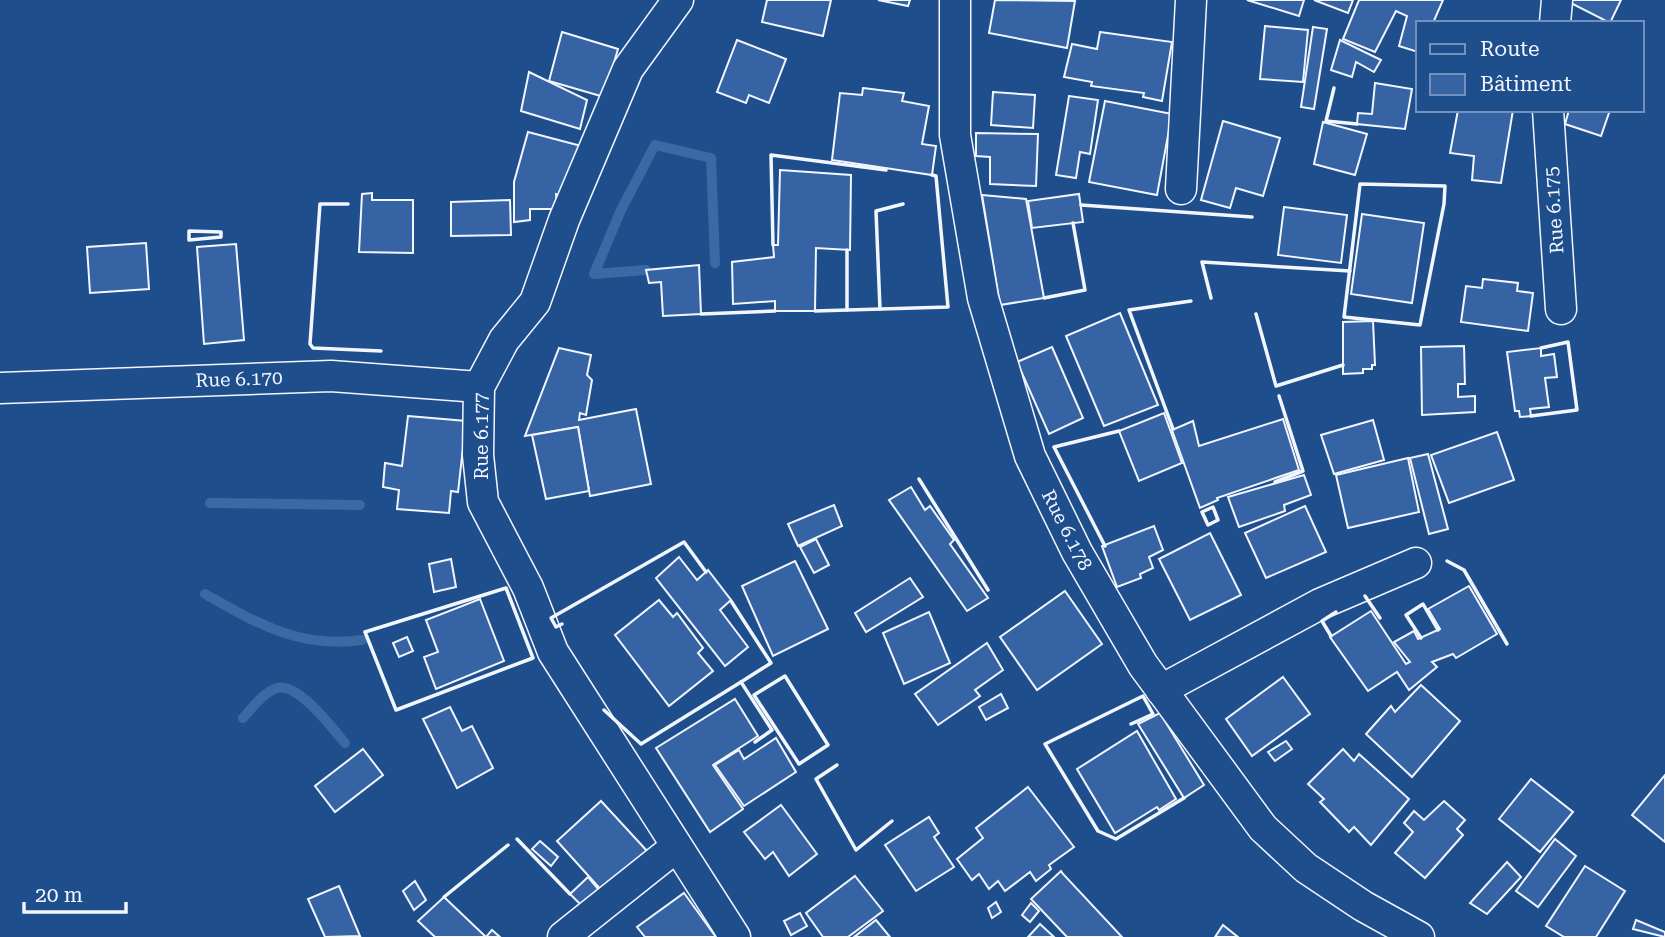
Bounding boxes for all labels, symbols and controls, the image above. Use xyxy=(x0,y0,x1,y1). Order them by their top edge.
legend xyxy=(1416,21,1644,112)
text: Route xyxy=(1480,37,1539,61)
text: Bâtiment xyxy=(1480,72,1572,96)
street label: Rue 6.175 xyxy=(1539,166,1569,254)
street label: Rue 6.170 xyxy=(195,366,283,392)
street label: Rue 6.177 xyxy=(470,392,493,480)
street label: Rue 6.178 xyxy=(1037,486,1097,574)
scale bar xyxy=(24,870,126,914)
text: 20 m xyxy=(35,883,83,907)

